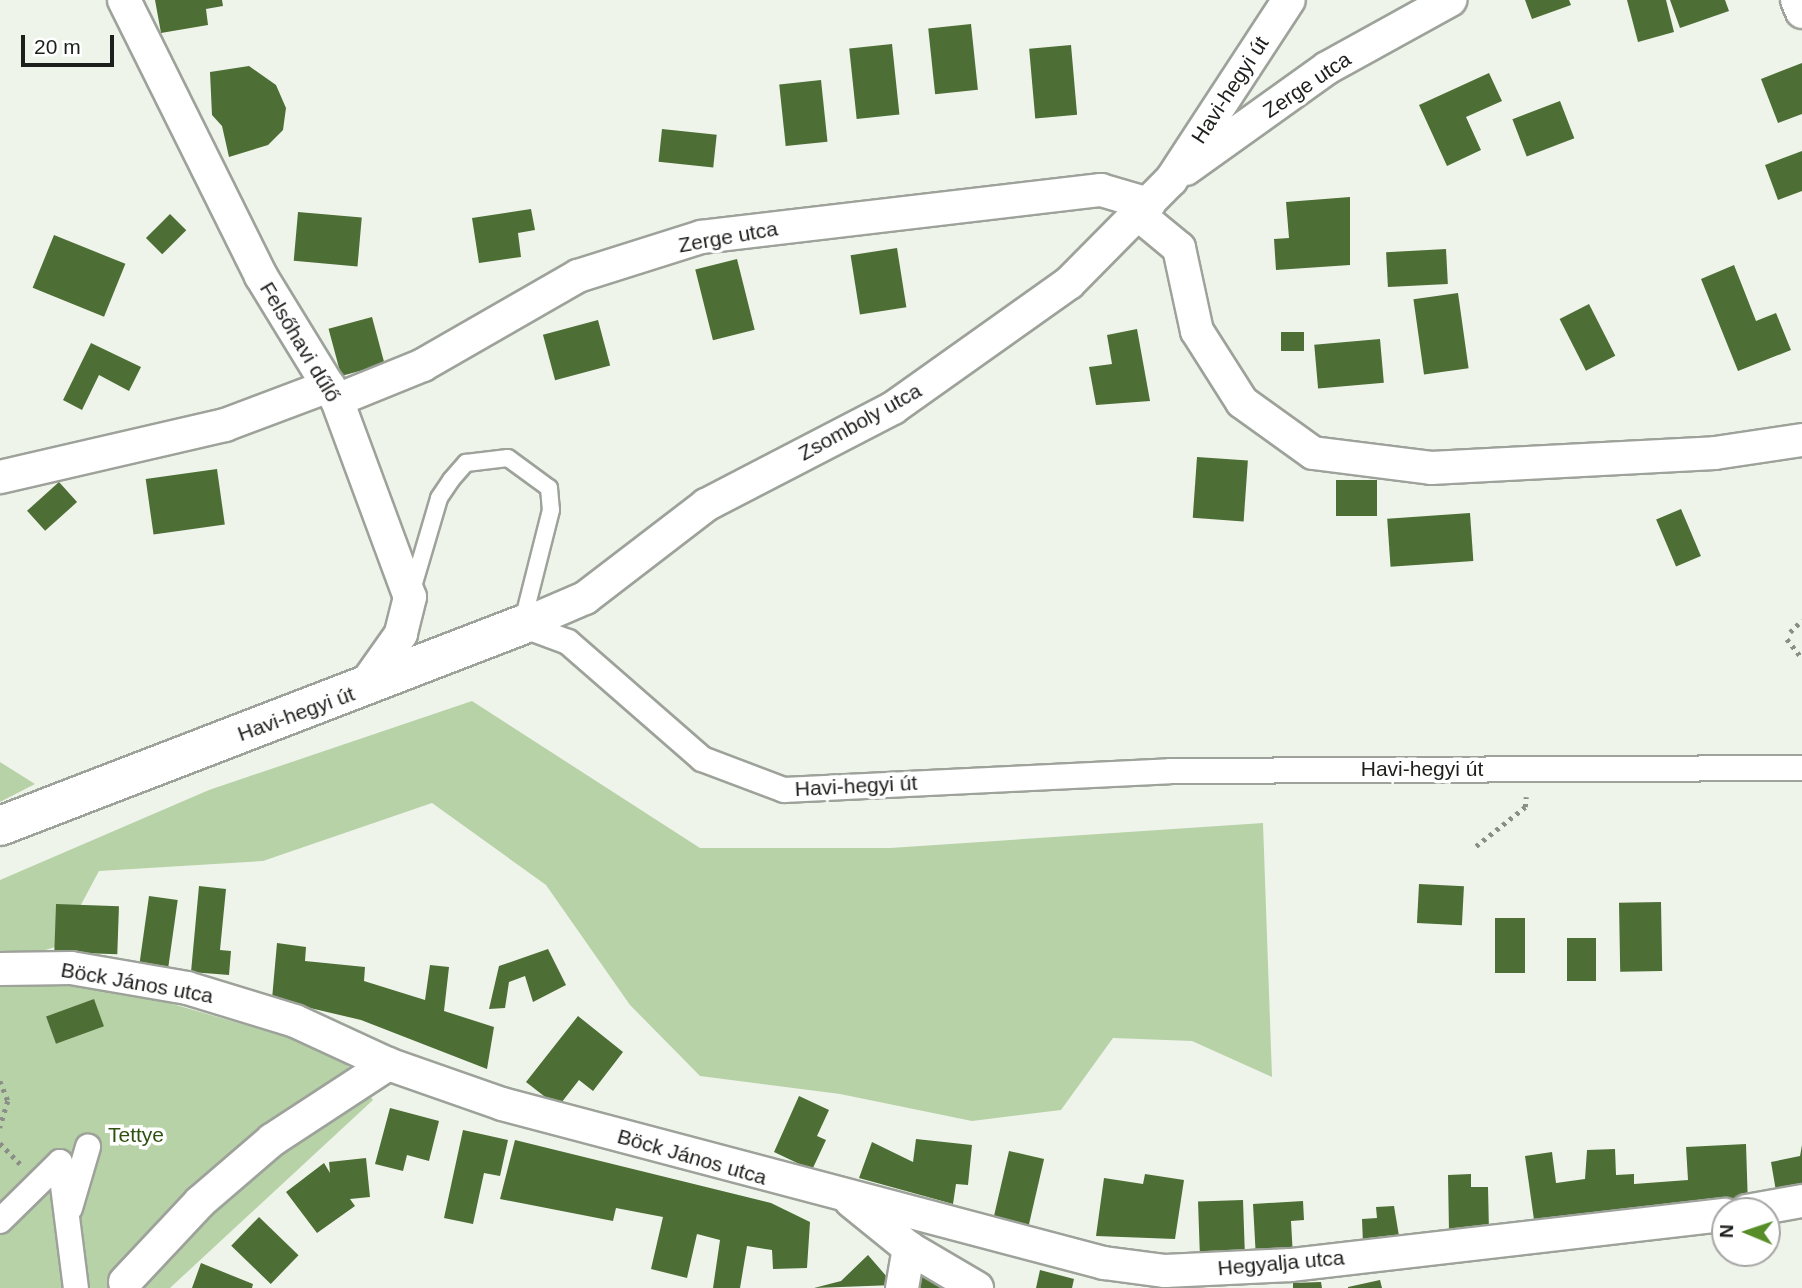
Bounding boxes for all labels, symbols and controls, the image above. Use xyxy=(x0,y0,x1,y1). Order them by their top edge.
scale bar xyxy=(24,21,117,65)
street label: Havi-hegyi út xyxy=(1186,32,1274,148)
text: 20 m xyxy=(34,35,81,58)
street label: Zerge utca xyxy=(1258,46,1356,124)
street label: Zerge utca xyxy=(676,216,780,258)
street label: Felsőhavi dűlő xyxy=(254,277,346,407)
street label: Zsomboly utca xyxy=(794,378,926,466)
street label: Havi-hegyi út xyxy=(234,681,358,747)
street label: Havi-hegyi út xyxy=(1361,756,1483,782)
street label: Havi-hegyi út xyxy=(794,770,918,802)
street label: Böck János utca xyxy=(59,957,215,1009)
park label: Tettye xyxy=(108,1122,164,1148)
street label: Böck János utca xyxy=(614,1124,770,1190)
north arrow xyxy=(1711,1197,1781,1267)
text: N xyxy=(1716,1224,1737,1239)
street label: Hegyalja utca xyxy=(1217,1245,1345,1281)

